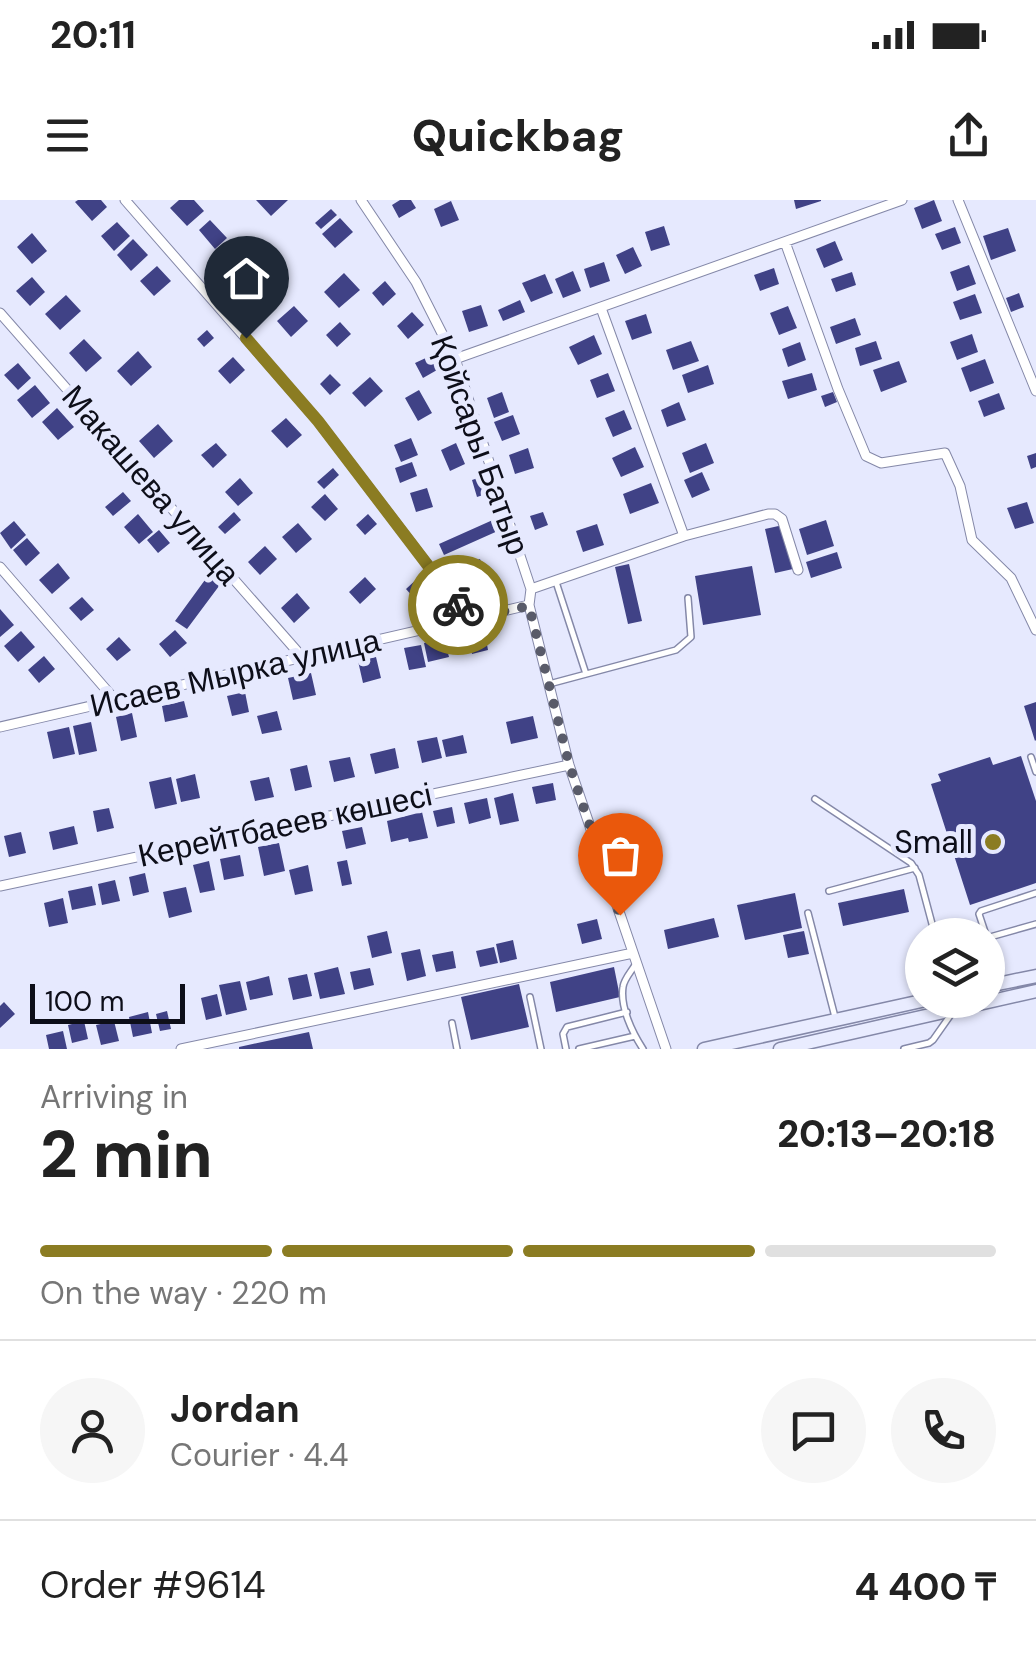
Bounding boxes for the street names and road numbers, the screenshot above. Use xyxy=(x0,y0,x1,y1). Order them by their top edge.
street label: Қойсары Батыр xyxy=(421,329,539,561)
street label: Макашева улица xyxy=(53,376,250,594)
street label: Исаев Мырка улица xyxy=(86,619,384,727)
street label: Керейтбаеев көшесі xyxy=(134,773,436,877)

